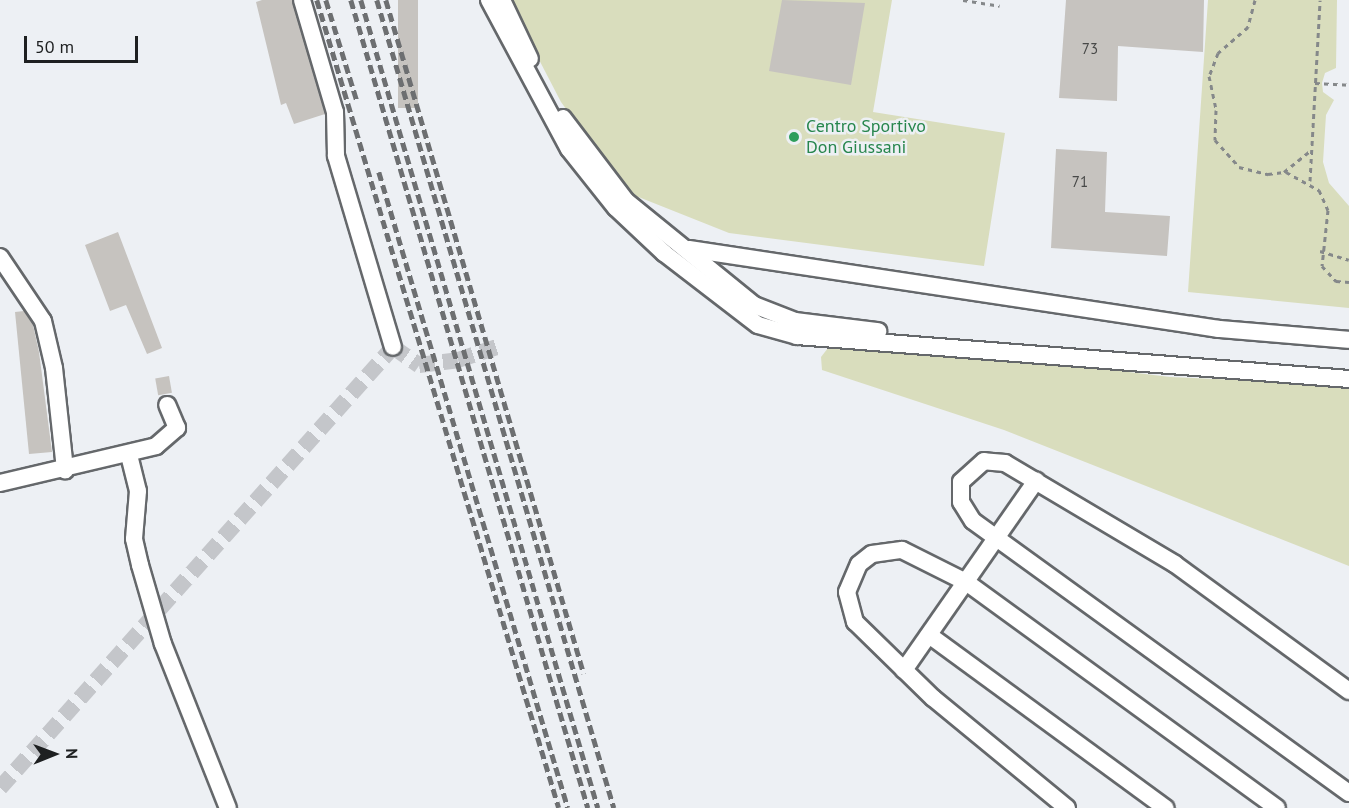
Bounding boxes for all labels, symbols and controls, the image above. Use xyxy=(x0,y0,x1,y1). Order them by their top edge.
scale bar xyxy=(27,24,141,62)
text: 50 m xyxy=(35,35,74,58)
house number: 73 xyxy=(1082,40,1098,58)
place label: Centro Sportivo Don Giussani xyxy=(806,116,926,158)
marker: Centro Sportivo Don Giussani xyxy=(787,130,801,144)
house number: 71 xyxy=(1072,173,1088,191)
north arrow xyxy=(24,724,84,784)
text: N xyxy=(62,748,82,759)

